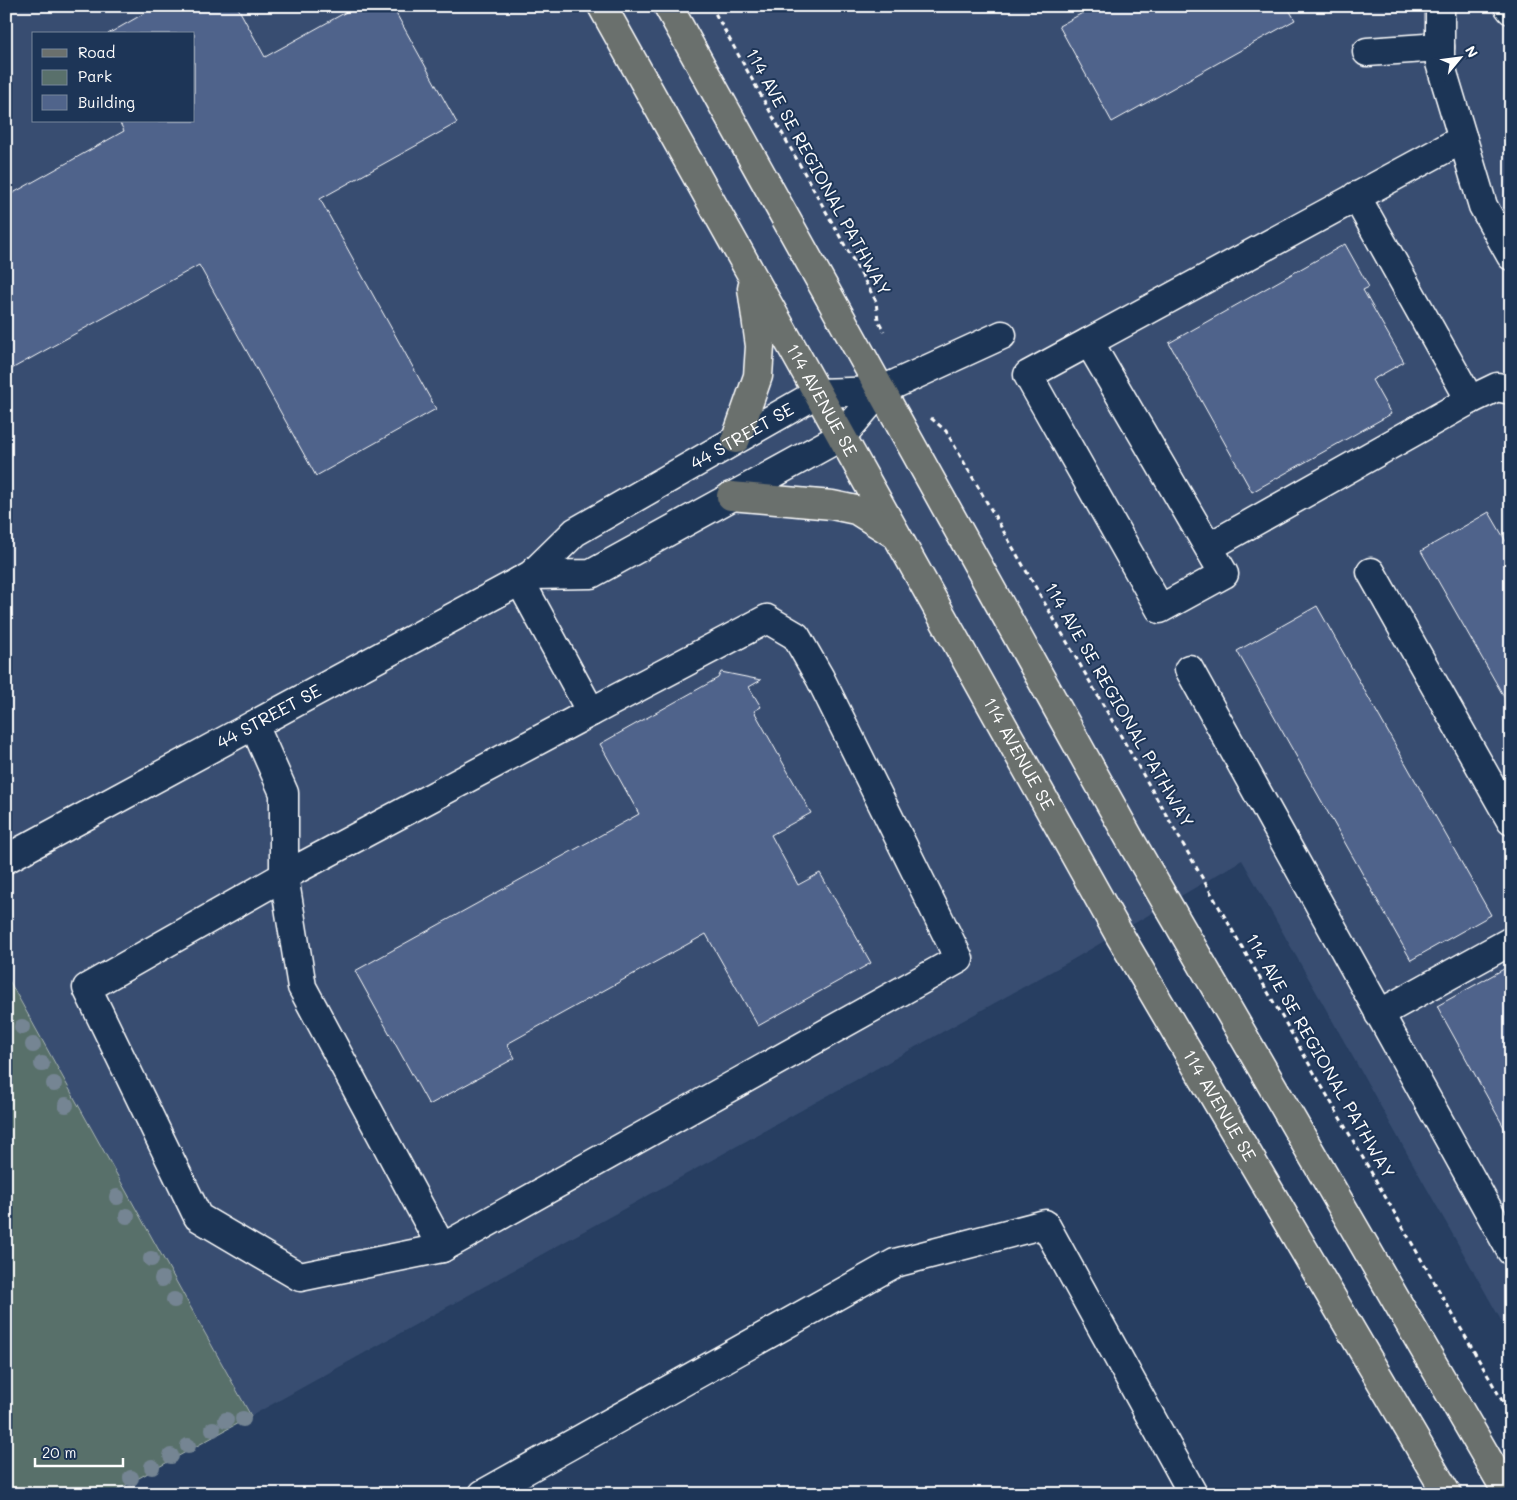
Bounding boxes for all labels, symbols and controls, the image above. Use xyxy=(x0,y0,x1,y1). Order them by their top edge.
legend xyxy=(32,32,195,122)
north arrow xyxy=(1434,32,1484,82)
text: Road xyxy=(78,42,115,62)
text: N xyxy=(1461,42,1483,61)
street label: 114 AVE SE REGIONAL PATHWAY xyxy=(741,44,897,299)
text: Park xyxy=(78,66,112,86)
text: Building xyxy=(78,92,135,112)
street label: 114 AVENUE SE xyxy=(781,339,863,460)
street label: 44 STREET SE xyxy=(686,396,798,475)
street label: 114 AVE SE REGIONAL PATHWAY xyxy=(1040,578,1200,831)
street label: 44 STREET SE xyxy=(212,678,325,754)
street label: 114 AVENUE SE xyxy=(978,692,1061,814)
street label: 114 AVE SE REGIONAL PATHWAY xyxy=(1241,929,1401,1182)
street label: 114 AVENUE SE xyxy=(1178,1045,1262,1165)
scale bar xyxy=(35,1435,122,1467)
text: 20 m xyxy=(42,1442,76,1462)

